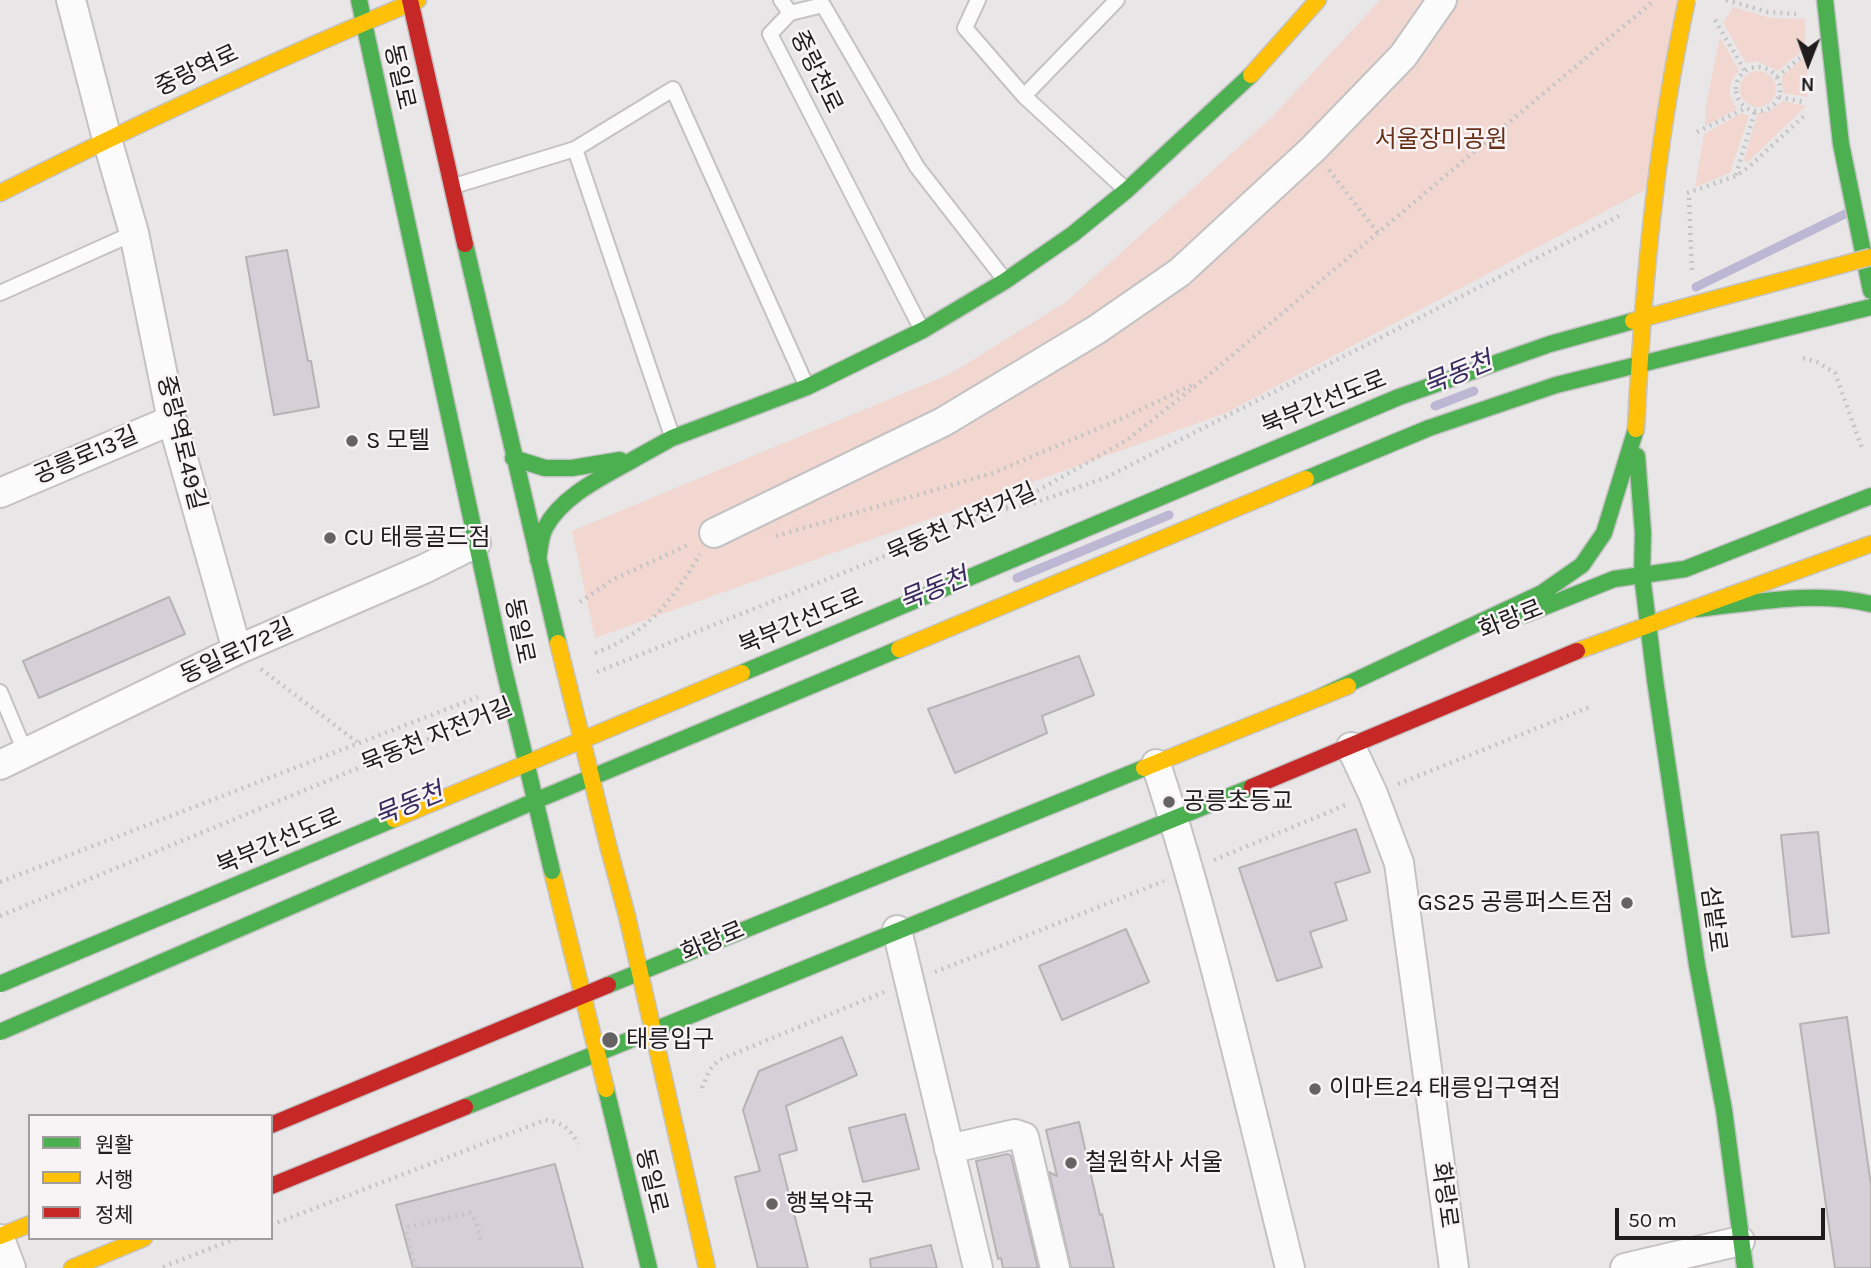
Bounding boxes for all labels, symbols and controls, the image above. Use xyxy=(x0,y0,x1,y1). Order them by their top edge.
street label: 중랑천로 xyxy=(784,26,848,118)
north arrow xyxy=(1773,28,1843,98)
street label: 중랑역로 xyxy=(151,39,243,103)
street label: 동일로 xyxy=(378,41,420,113)
text: N xyxy=(1801,73,1815,95)
park label: 서울장미공원 xyxy=(1375,126,1507,154)
water label: 묵동천 xyxy=(1419,346,1497,402)
street label: 북부간선도로 xyxy=(1257,365,1391,441)
street label: 중랑역로49길 xyxy=(150,373,212,513)
street label: 공릉로13길 xyxy=(30,421,142,491)
place label: S 모텔 xyxy=(366,427,430,455)
marker: S 모텔 xyxy=(344,433,360,449)
street label: 묵동천 자전거길 xyxy=(883,477,1041,569)
place label: CU 태릉골드점 xyxy=(344,524,490,552)
marker: CU 태릉골드점 xyxy=(322,530,338,546)
water label: 묵동천 xyxy=(895,562,973,618)
street label: 북부간선도로 xyxy=(734,583,868,661)
street label: 화랑로 xyxy=(1475,594,1547,646)
street label: 동일로 xyxy=(498,596,540,666)
street label: 동일로172길 xyxy=(176,613,298,691)
street label: 묵동천 자전거길 xyxy=(357,693,517,779)
water label: 묵동천 xyxy=(370,777,448,833)
place label: 공릉초등교 xyxy=(1183,788,1293,816)
marker: 공릉초등교 xyxy=(1161,794,1177,810)
street label: 북부간선도로 xyxy=(212,803,346,881)
street label: 섬밭로 xyxy=(1694,884,1732,954)
place label: GS25 공릉퍼스트점 xyxy=(1417,889,1613,917)
marker: GS25 공릉퍼스트점 xyxy=(1619,895,1635,911)
street label: 화랑로 xyxy=(677,916,749,968)
place label: 태릉입구 xyxy=(626,1026,714,1054)
marker: 태릉입구 xyxy=(600,1030,620,1050)
place label: 이마트24 태릉입구역점 xyxy=(1329,1075,1561,1103)
marker: 이마트24 태릉입구역점 xyxy=(1307,1081,1323,1097)
legend xyxy=(28,1114,273,1240)
text: 원활 xyxy=(95,1133,134,1157)
street label: 동일로 xyxy=(629,1145,673,1217)
place label: 철원학사 서울 xyxy=(1085,1149,1223,1177)
marker: 철원학사 서울 xyxy=(1063,1155,1079,1171)
street label: 화랑로 xyxy=(1425,1160,1463,1230)
text: 서행 xyxy=(95,1168,134,1192)
place label: 행복약국 xyxy=(786,1190,874,1218)
scale bar xyxy=(1619,1194,1829,1238)
marker: 행복약국 xyxy=(764,1196,780,1212)
text: 정체 xyxy=(95,1203,134,1227)
text: 50 m xyxy=(1628,1208,1677,1232)

